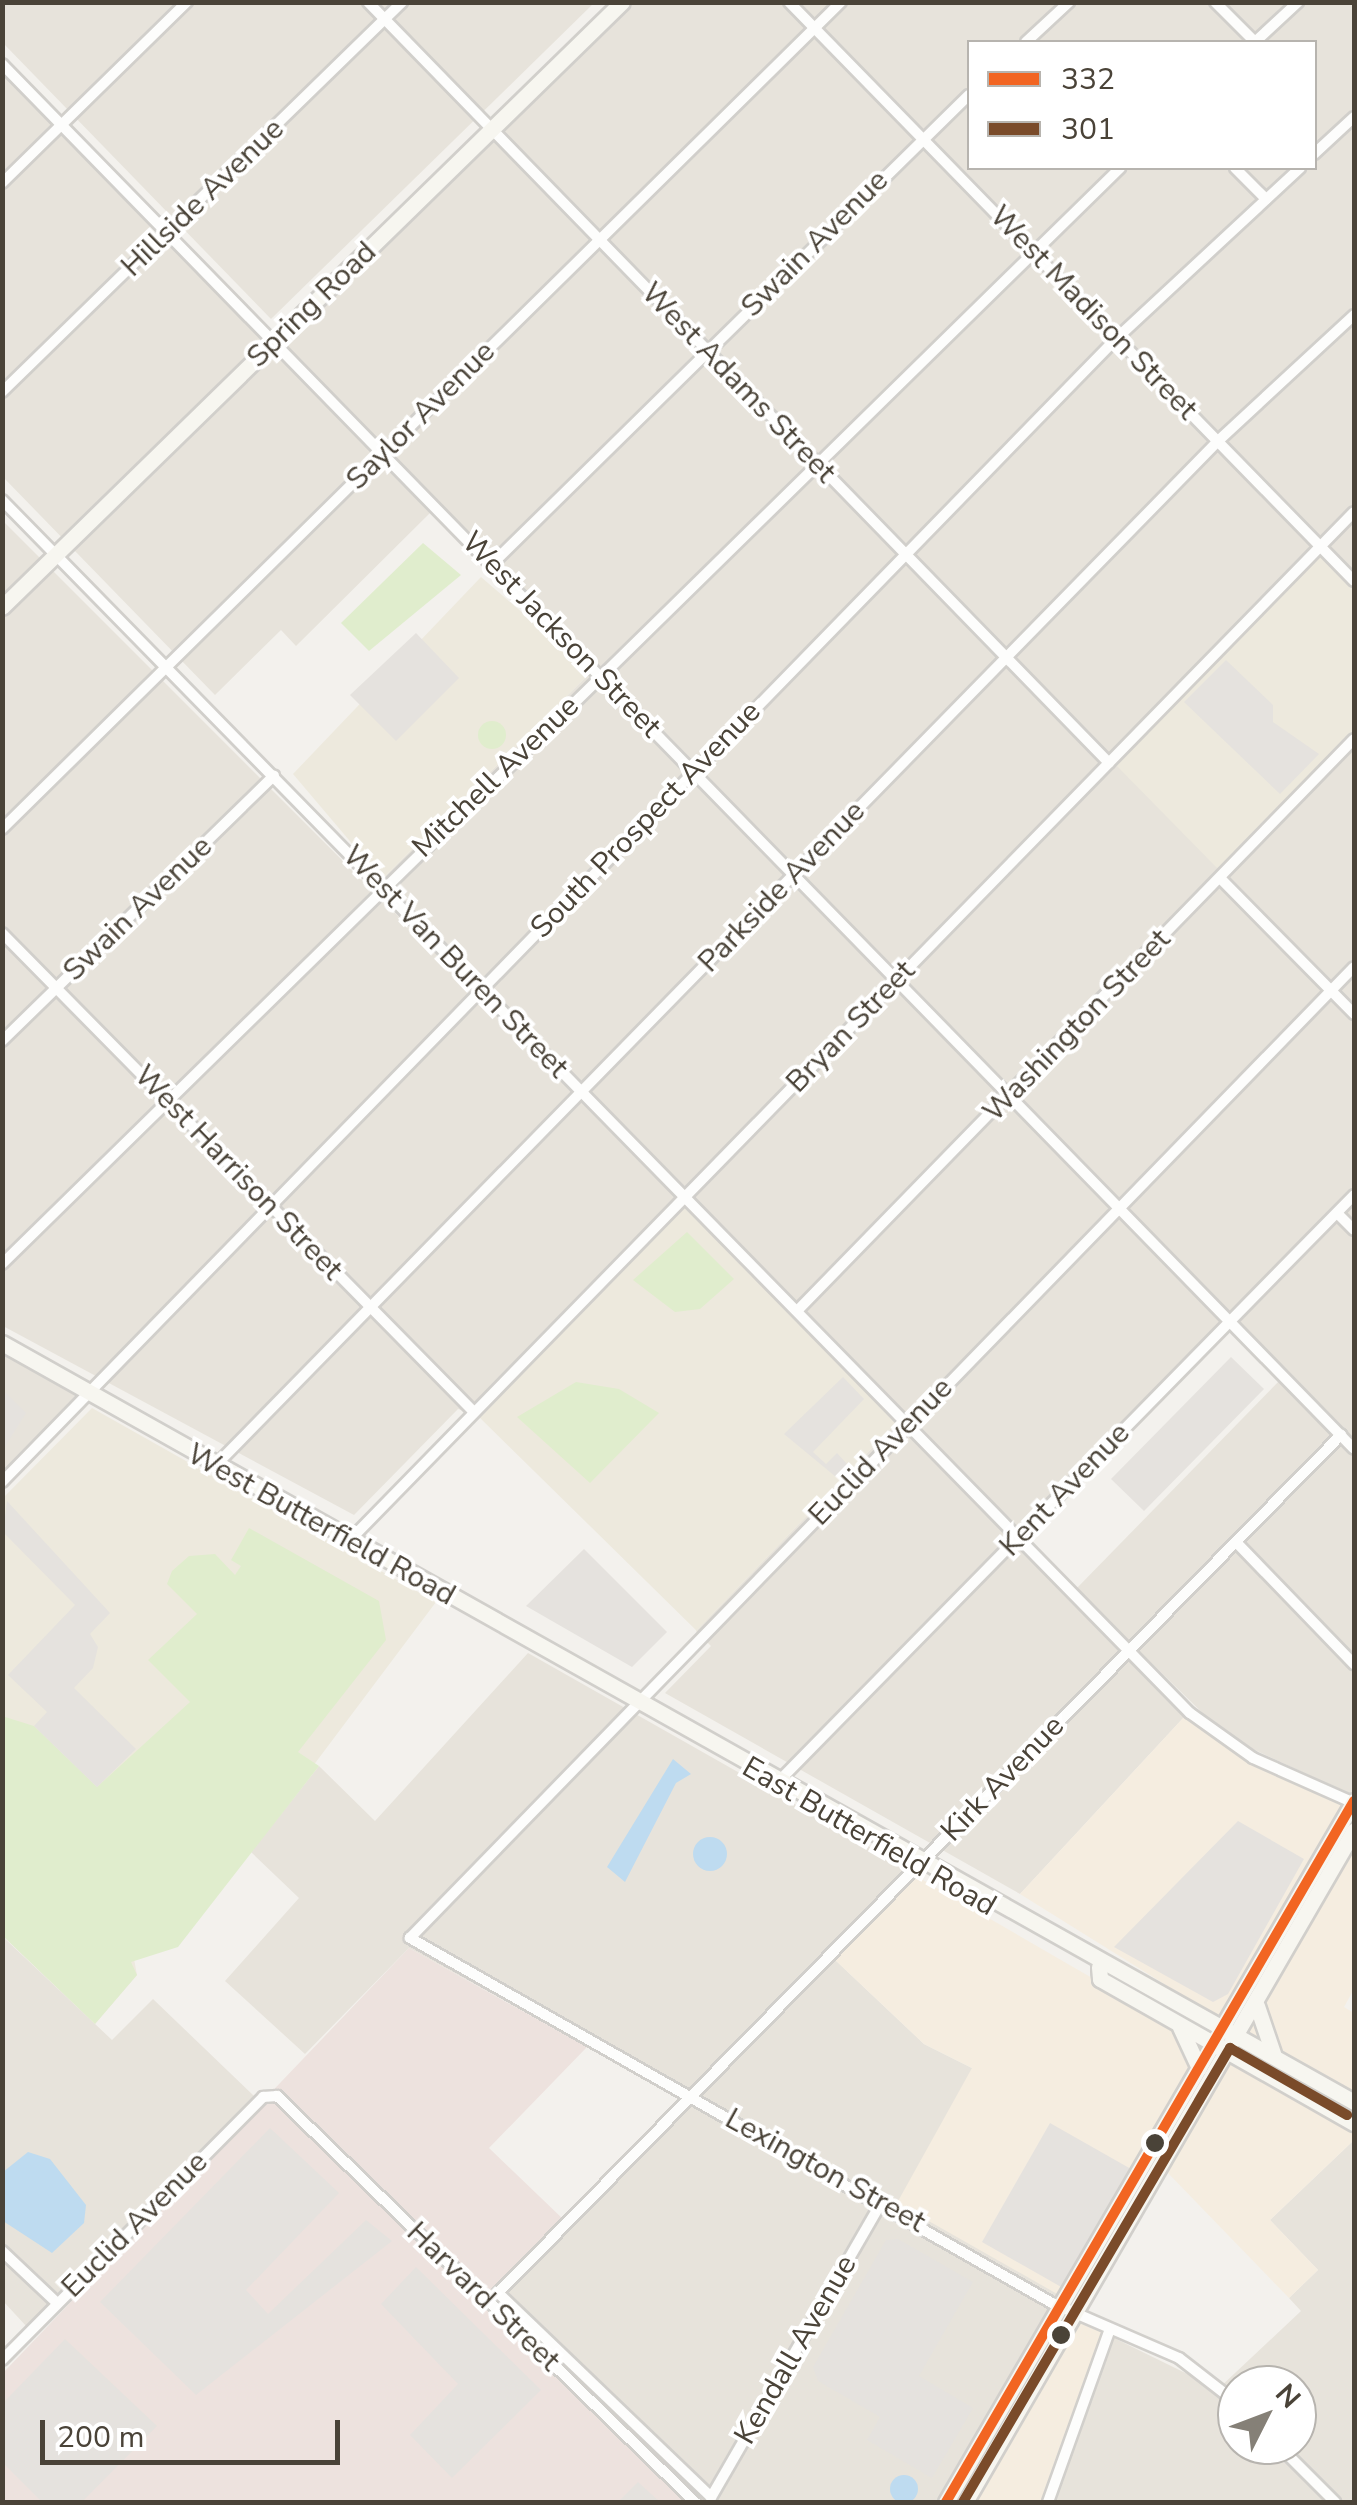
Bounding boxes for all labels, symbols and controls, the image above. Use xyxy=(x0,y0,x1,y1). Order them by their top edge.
legend xyxy=(967,40,1317,170)
text: 332 xyxy=(1061,59,1115,100)
text: 301 xyxy=(1061,109,1115,150)
street label: Hillside Avenue xyxy=(114,111,292,285)
street label: Swain Avenue xyxy=(734,163,896,325)
street label: West Madison Street xyxy=(982,199,1204,427)
street label: Spring Road xyxy=(240,234,384,376)
street label: West Adams Street xyxy=(633,275,843,491)
street label: Saylor Avenue xyxy=(339,334,503,498)
street label: West Jackson Street xyxy=(454,525,668,745)
street label: Mitchell Avenue xyxy=(405,689,587,865)
street label: South Prospect Avenue xyxy=(524,694,768,946)
street label: Parkside Avenue xyxy=(691,794,873,980)
street label: Swain Avenue xyxy=(56,829,220,989)
street label: West Van Buren Street xyxy=(335,838,575,1086)
street label: Washington Street xyxy=(976,922,1178,1130)
street label: Bryan Street xyxy=(779,954,923,1100)
street label: West Harrison Street xyxy=(126,1058,350,1288)
street label: Euclid Avenue xyxy=(802,1371,960,1533)
street label: Kent Avenue xyxy=(992,1416,1138,1564)
street label: West Butterfield Road xyxy=(181,1436,461,1614)
street label: Kirk Avenue xyxy=(934,1708,1072,1850)
street label: East Butterfield Road xyxy=(736,1750,1002,1924)
street label: Lexington Street xyxy=(719,2101,931,2241)
unlabelled marker xyxy=(1145,2133,1165,2153)
street label: Euclid Avenue xyxy=(55,2145,215,2305)
street label: Harvard Street xyxy=(399,2215,567,2379)
street label: Kendall Avenue xyxy=(727,2249,865,2451)
unlabelled marker xyxy=(1051,2325,1071,2345)
north arrow xyxy=(1217,2365,1317,2465)
text: N xyxy=(1267,2376,1309,2417)
scale bar xyxy=(45,2400,345,2462)
text: 200 m xyxy=(57,2417,144,2458)

